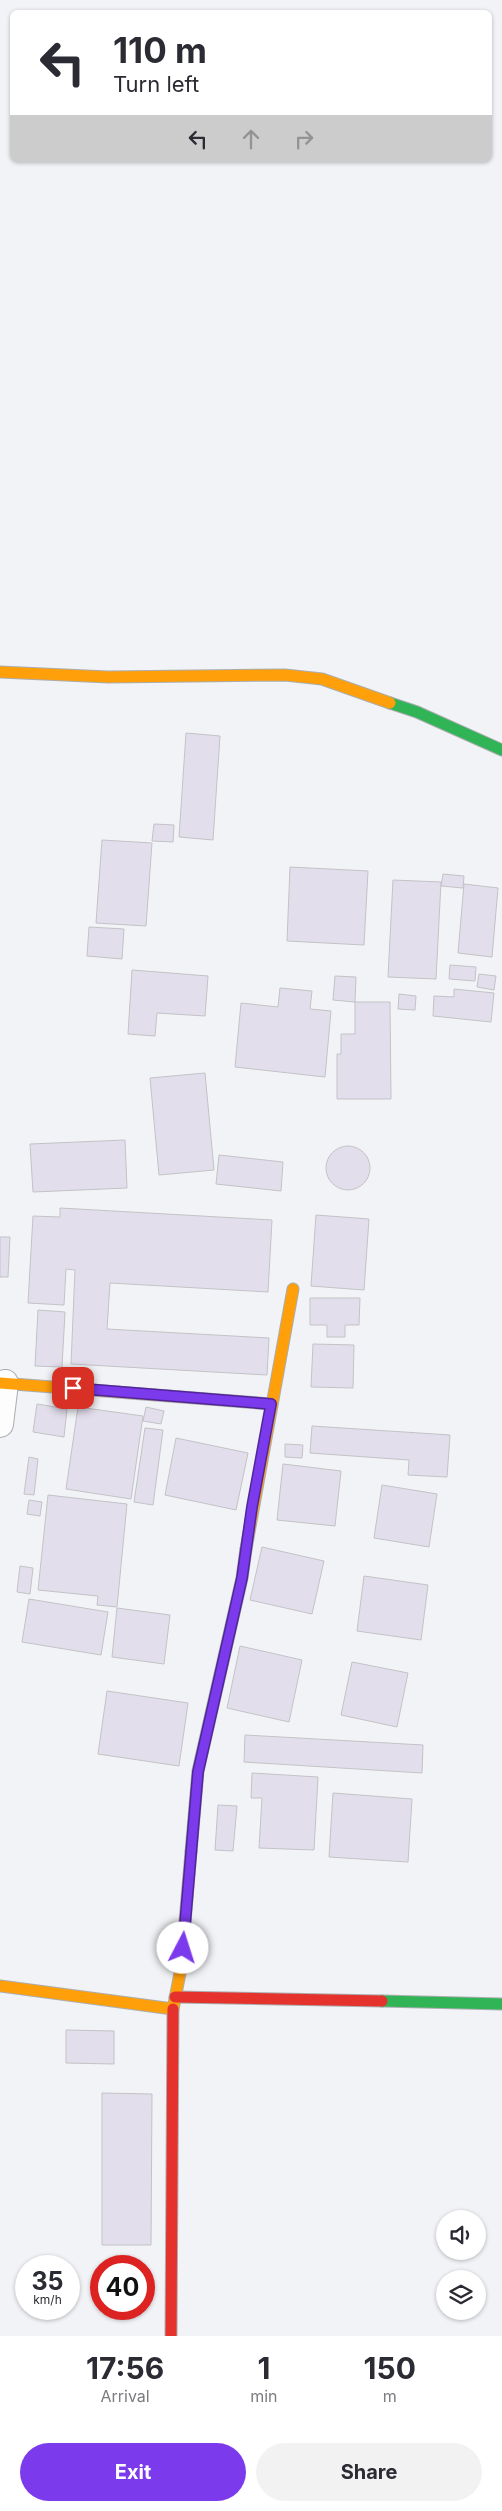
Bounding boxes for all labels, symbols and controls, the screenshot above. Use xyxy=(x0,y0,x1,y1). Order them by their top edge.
text: 110 m xyxy=(113,29,207,71)
icon: left xyxy=(30,30,95,95)
text: Turn left xyxy=(113,71,199,97)
icon: left xyxy=(184,125,212,153)
icon: ahead xyxy=(237,125,265,153)
icon: right xyxy=(290,125,318,153)
pin xyxy=(52,1367,94,1409)
icon: arrive xyxy=(59,1374,87,1402)
position arrow xyxy=(156,1921,208,1973)
map controls xyxy=(436,2210,486,2320)
button: sound xyxy=(436,2210,486,2260)
speed limit sign: 40 xyxy=(90,2255,155,2320)
text: 35 xyxy=(31,2266,64,2296)
button: layers xyxy=(436,2270,486,2320)
text: km/h xyxy=(33,2292,62,2307)
text: 17:56 xyxy=(86,2350,164,2386)
text: 1 xyxy=(257,2350,270,2386)
text: 150 xyxy=(364,2350,416,2386)
text: Arrival xyxy=(100,2386,150,2406)
text: min xyxy=(250,2386,278,2406)
text: m xyxy=(383,2386,397,2406)
button: Exit xyxy=(20,2443,246,2501)
button: Share xyxy=(256,2443,482,2501)

